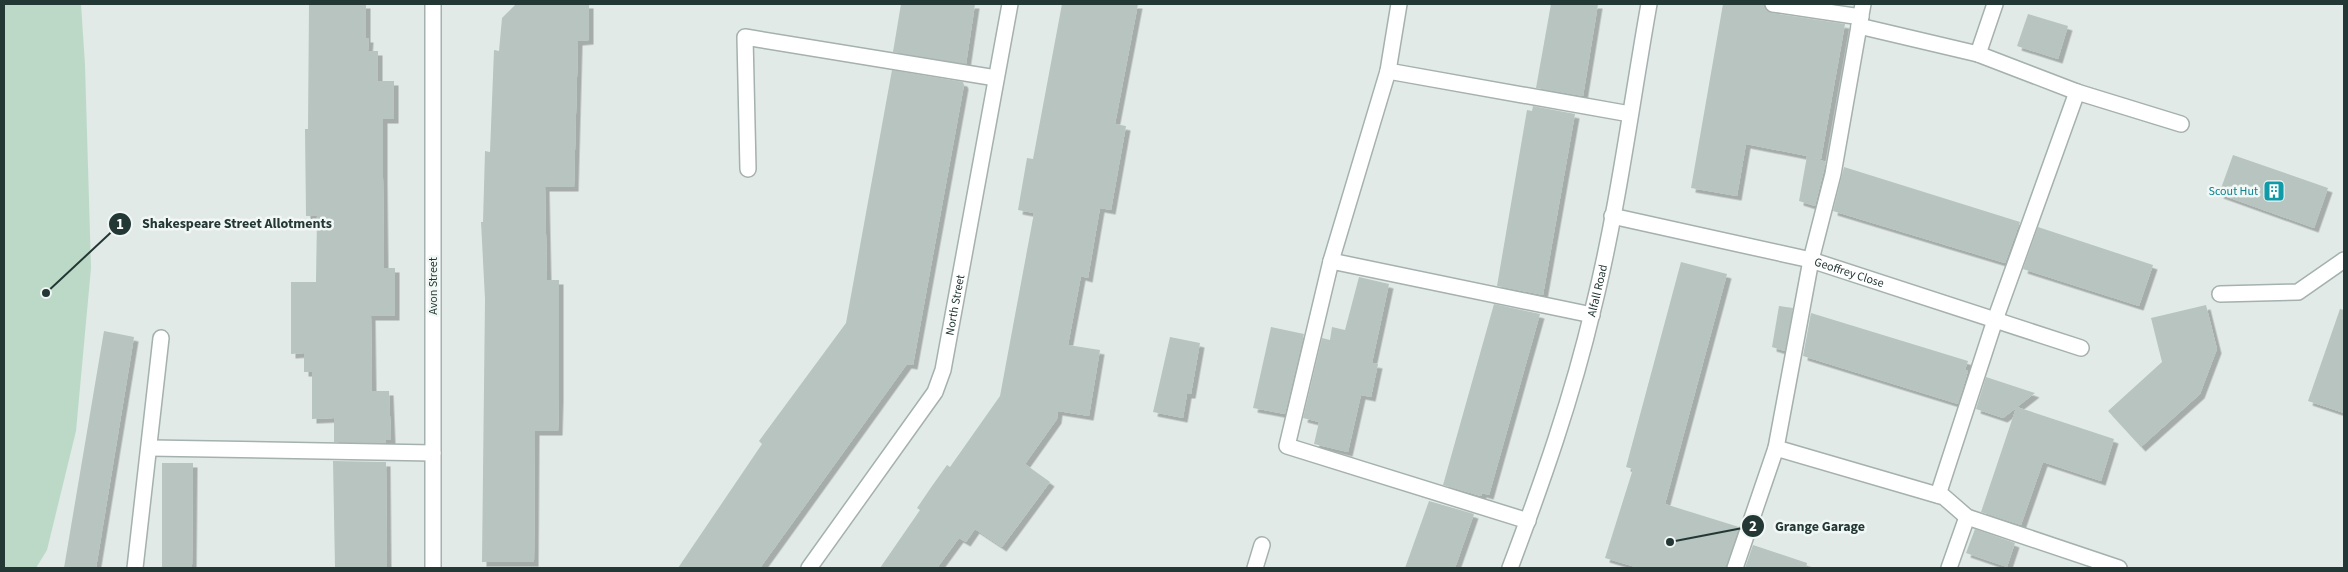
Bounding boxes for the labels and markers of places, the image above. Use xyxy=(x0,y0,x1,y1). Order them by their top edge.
building icon: Scout Hut xyxy=(2262,179,2286,203)
place label: Scout Hut xyxy=(2208,183,2258,200)
callout: Shakespeare Street Allotments xyxy=(107,209,342,238)
callout: Grange Garage xyxy=(1740,511,1876,540)

